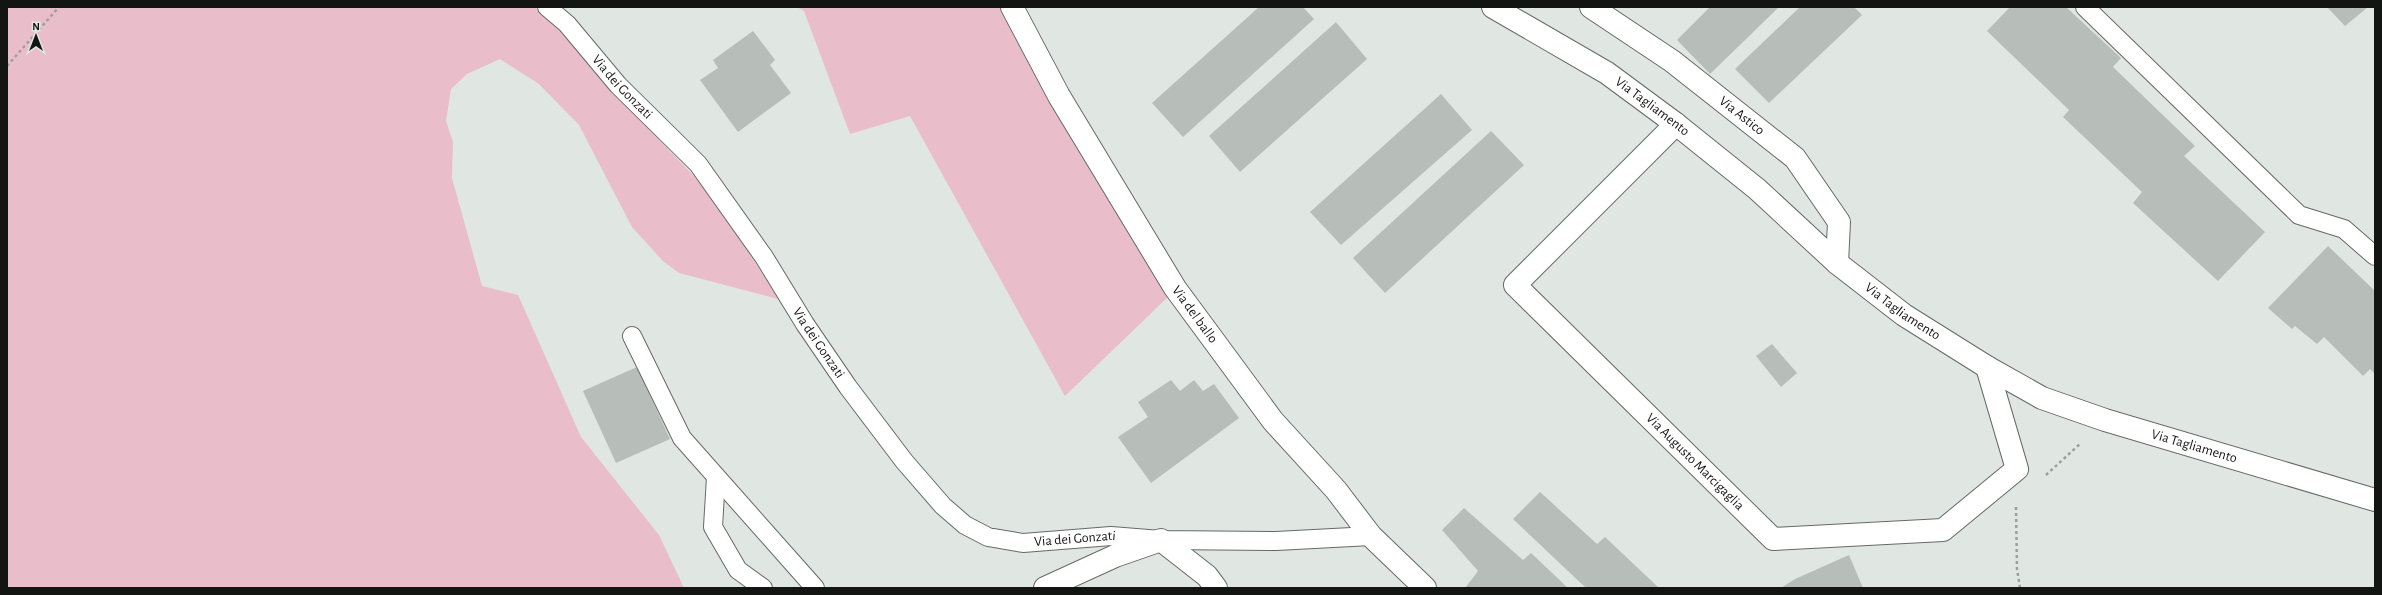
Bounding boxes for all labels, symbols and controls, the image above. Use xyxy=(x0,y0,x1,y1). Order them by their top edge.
north arrow xyxy=(16,16,56,56)
text: N xyxy=(32,21,40,32)
street label: Via dei Gonzati xyxy=(589,52,655,122)
street label: Via Tagliamento xyxy=(1612,74,1692,139)
street label: Via Astico xyxy=(1716,94,1767,138)
street label: Via Tagliamento xyxy=(1862,280,1943,343)
street label: Via del ballo xyxy=(1169,283,1220,346)
street label: Via dei Gonzati xyxy=(790,305,847,381)
street label: Via Augusto Marcigaglia xyxy=(1643,411,1747,513)
street label: Via Tagliamento xyxy=(2150,427,2239,466)
street label: Via dei Gonzati xyxy=(1034,529,1116,549)

